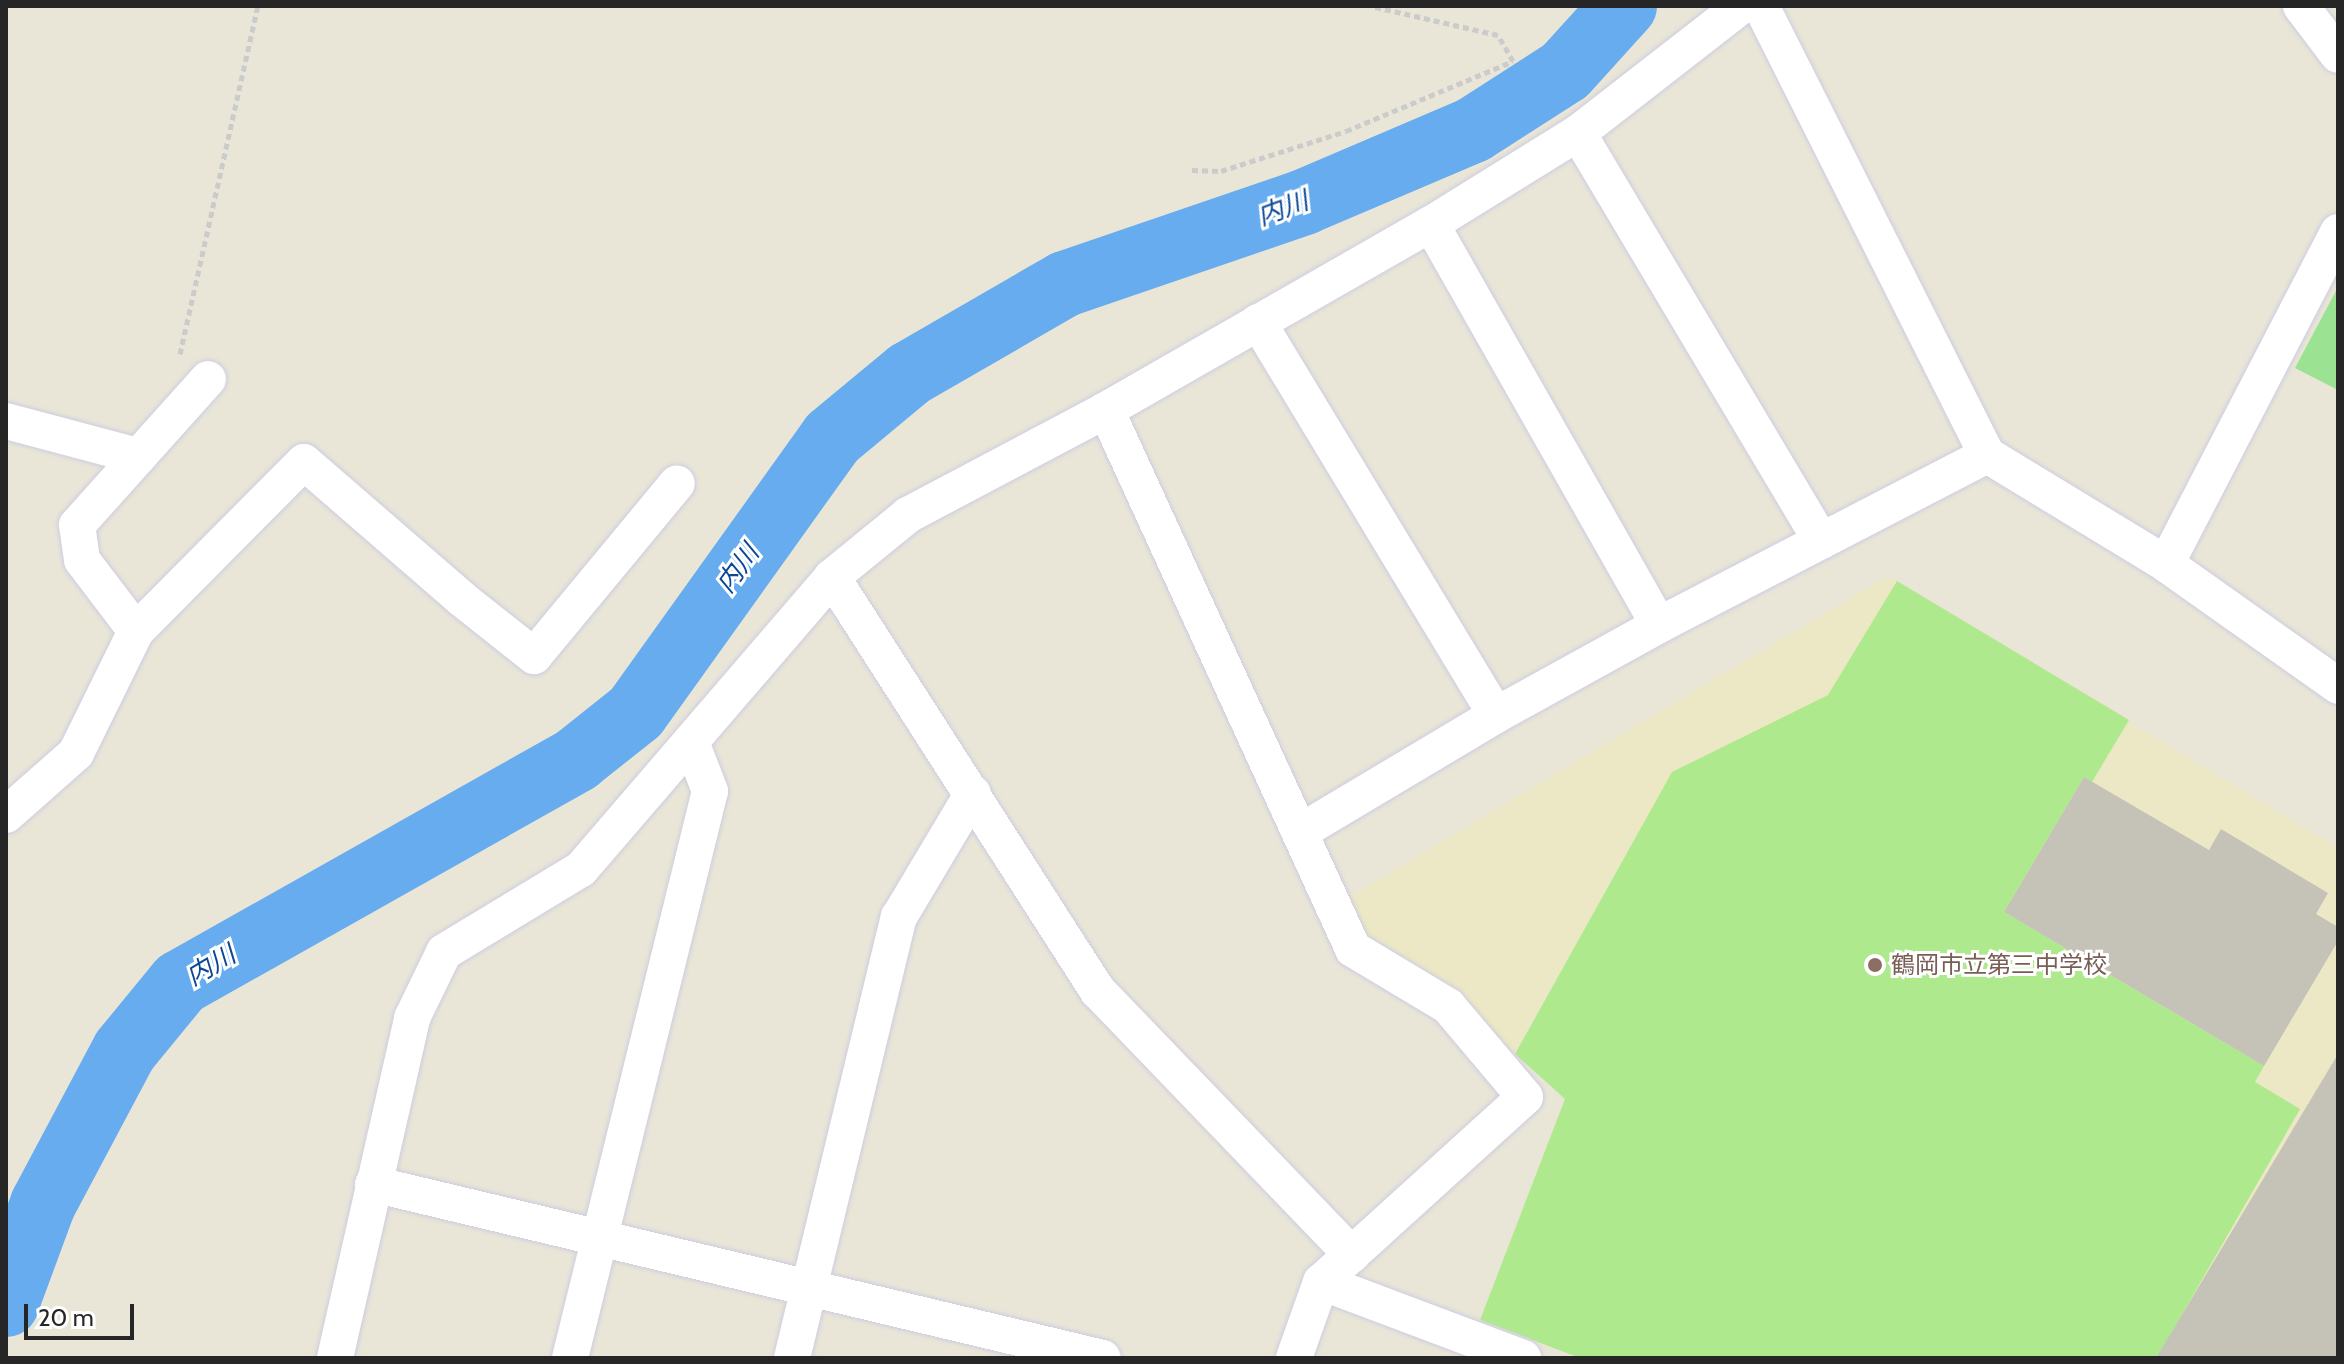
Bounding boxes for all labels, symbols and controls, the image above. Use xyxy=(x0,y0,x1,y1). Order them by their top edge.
water label: 内川 xyxy=(1253,185,1313,233)
water label: 内川 xyxy=(710,539,766,599)
water label: 内川 xyxy=(181,939,241,993)
place label: 鶴岡市立第三中学校 xyxy=(1891,951,2107,979)
marker: 鶴岡市立第三中学校 xyxy=(1866,956,1884,974)
scale bar xyxy=(28,1288,138,1338)
text: 20 m xyxy=(38,1303,94,1332)

